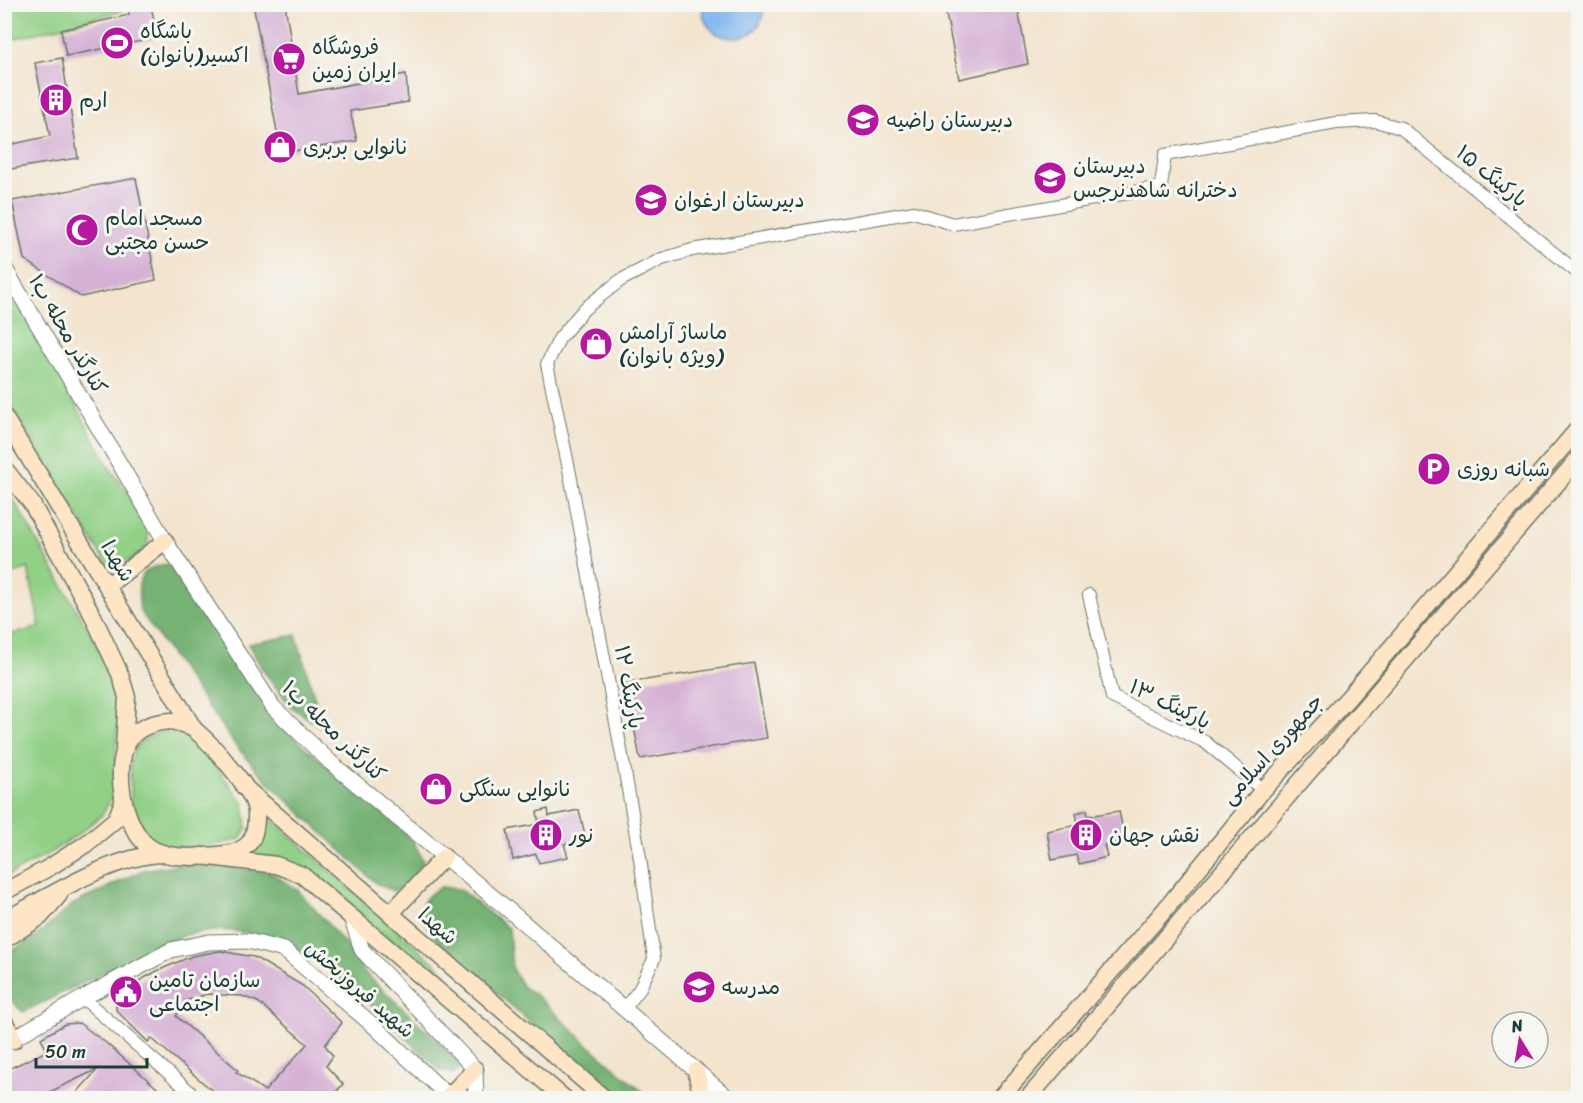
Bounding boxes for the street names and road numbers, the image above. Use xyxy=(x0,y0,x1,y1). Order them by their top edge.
street label: پارکینگ ۱۵ xyxy=(1447,135,1537,217)
street label: کنارگذر محله ب۱ xyxy=(18,266,118,402)
street label: شهدا xyxy=(90,532,146,590)
street label: پارکینگ ۱۲ xyxy=(603,642,655,732)
street label: پارکینگ ۱۳ xyxy=(1122,668,1218,740)
street label: کنارگذر محله ب۱ xyxy=(272,671,396,791)
street label: جمهوری اسلامی xyxy=(1211,684,1333,814)
street label: شهدا xyxy=(409,897,467,955)
street label: شهید فیروزبخش xyxy=(296,930,424,1048)

